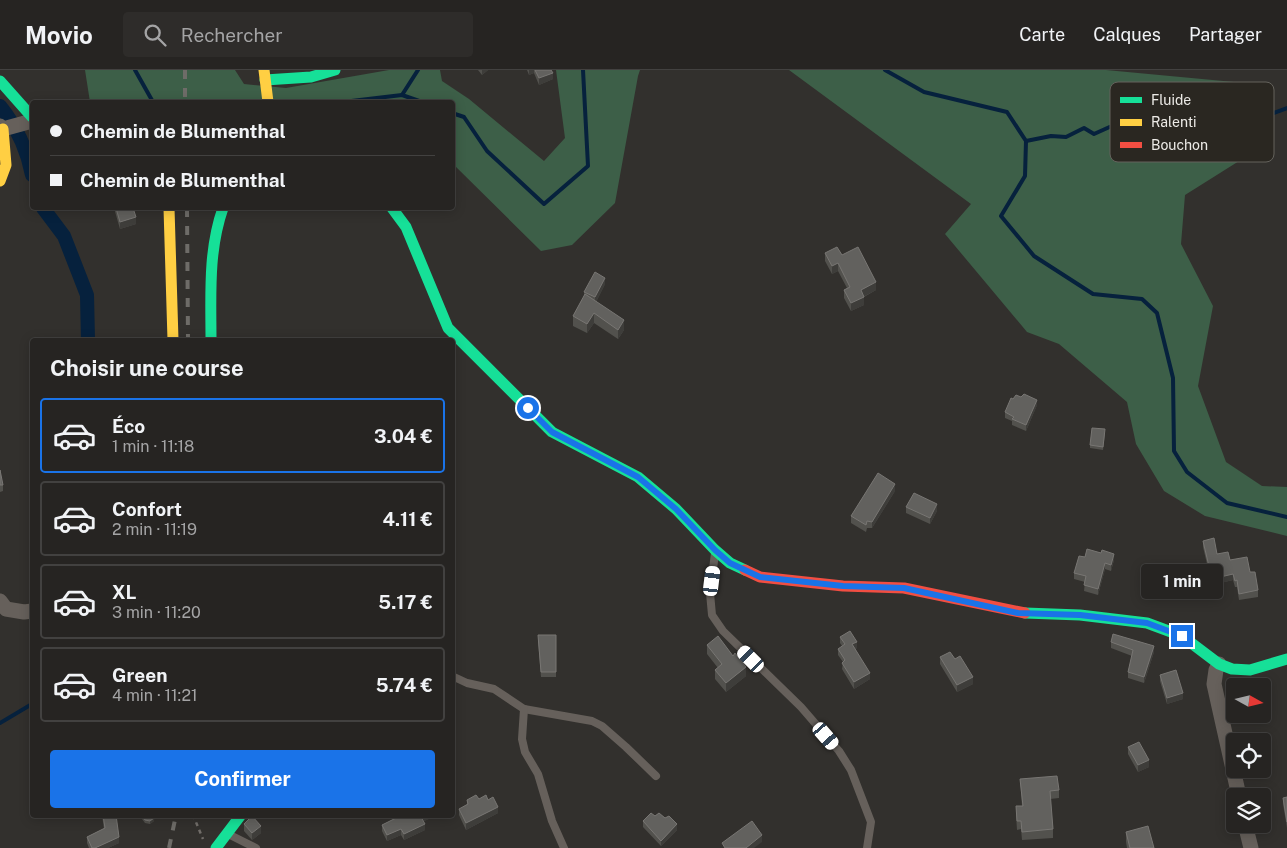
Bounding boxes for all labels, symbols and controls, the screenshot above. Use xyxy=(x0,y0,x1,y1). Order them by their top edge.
search box xyxy=(123,12,473,57)
text: Movio xyxy=(25,21,93,49)
icon: search xyxy=(141,21,169,49)
text: Rechercher xyxy=(181,24,283,46)
text: Carte xyxy=(1019,24,1065,45)
text: Calques xyxy=(1093,24,1161,45)
text: Partager xyxy=(1189,24,1262,45)
legend xyxy=(1110,82,1274,162)
text: Fluide xyxy=(1151,92,1191,108)
text: Ralenti xyxy=(1151,114,1197,130)
text: Chemin de Blumenthal xyxy=(80,120,286,142)
text: Bouchon xyxy=(1151,137,1208,153)
text: Chemin de Blumenthal xyxy=(80,169,286,191)
text: Choisir une course xyxy=(50,355,244,381)
route start xyxy=(517,397,539,419)
icon: car xyxy=(52,413,97,458)
text: Éco xyxy=(112,415,145,437)
text: 3.04 € xyxy=(374,425,433,447)
text: 1 min · 11:18 xyxy=(112,437,194,456)
icon: car xyxy=(52,496,97,541)
text: Confort xyxy=(112,498,182,520)
text: 4.11 € xyxy=(382,508,433,530)
text: 2 min · 11:19 xyxy=(112,520,197,539)
callout: 1 min xyxy=(1141,564,1223,598)
car xyxy=(702,565,721,597)
text: 1 min xyxy=(1163,572,1201,591)
icon: car xyxy=(52,579,97,624)
text: XL xyxy=(112,581,137,603)
text: 5.17 € xyxy=(378,591,433,613)
text: 3 min · 11:20 xyxy=(112,603,201,622)
route end xyxy=(1171,625,1193,647)
car xyxy=(735,643,766,675)
icon: car xyxy=(52,662,97,707)
text: Green xyxy=(112,664,167,686)
text: 5.74 € xyxy=(376,674,433,696)
north arrow xyxy=(1226,678,1271,722)
map controls xyxy=(1226,678,1271,833)
text: 4 min · 11:21 xyxy=(112,686,197,705)
car xyxy=(810,720,841,752)
button: locate xyxy=(1226,733,1271,778)
button: Confirmer xyxy=(50,750,435,808)
button: layers xyxy=(1226,788,1271,833)

